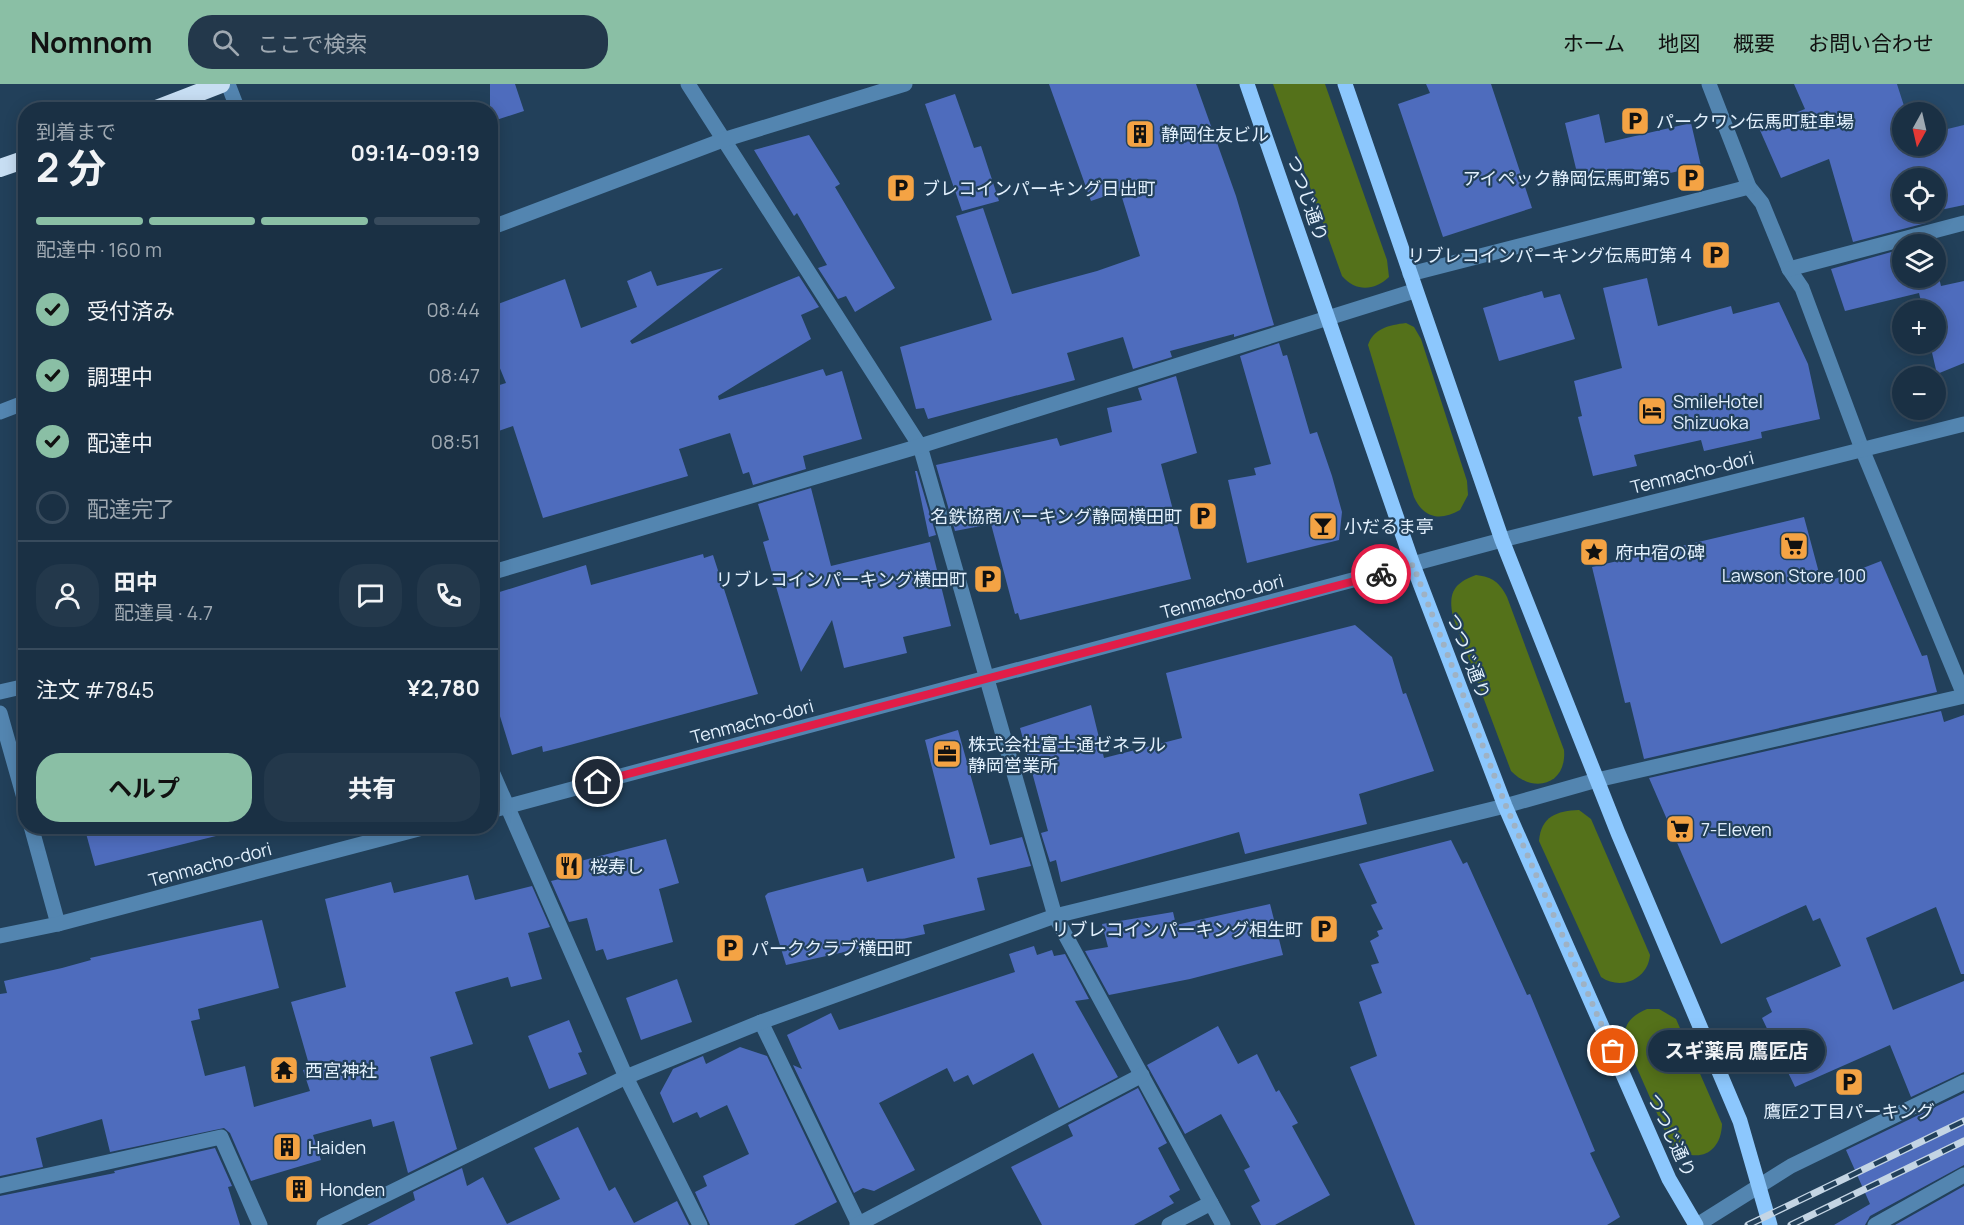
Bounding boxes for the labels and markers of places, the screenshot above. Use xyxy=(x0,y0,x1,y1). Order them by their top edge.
parking icon: パークワン伝馬町駐車場 xyxy=(1619,105,1651,137)
place label: パークワン伝馬町駐車場 xyxy=(1656,109,1854,133)
building icon: 静岡住友ビル xyxy=(1124,118,1156,150)
place label: 静岡住友ビル xyxy=(1161,122,1269,146)
parking icon: アイペック静岡伝馬町第5 xyxy=(1675,162,1707,194)
place label: アイペック静岡伝馬町第5 xyxy=(1463,166,1670,190)
parking icon: ブレコインパーキング日出町 xyxy=(885,172,917,204)
place label: ブレコインパーキング日出町 xyxy=(922,176,1155,200)
parking icon: リブレコインパーキング伝馬町第４ xyxy=(1700,239,1732,271)
place label: リブレコインパーキング伝馬町第４ xyxy=(1408,243,1695,267)
place label: SmileHotel Shizuoka xyxy=(1673,389,1763,434)
hotel icon: SmileHotel Shizuoka xyxy=(1636,395,1668,427)
parking icon: 名鉄協商パーキング静岡横田町 xyxy=(1187,500,1219,532)
place label: 名鉄協商パーキング静岡横田町 xyxy=(931,504,1182,528)
bar icon: 小だるま亭 xyxy=(1307,510,1339,542)
place label: 小だるま亭 xyxy=(1344,514,1434,538)
supermarket icon: Lawson Store 100 xyxy=(1778,530,1810,562)
place icon: 府中宿の碑 xyxy=(1578,536,1610,568)
place label: 府中宿の碑 xyxy=(1615,540,1705,564)
parking icon: リブレコインパーキング横田町 xyxy=(972,563,1004,595)
place label: Lawson Store 100 xyxy=(1722,563,1866,587)
place label: リブレコインパーキング横田町 xyxy=(716,567,967,591)
place label: 株式会社富士通ゼネラル 静岡営業所 xyxy=(968,732,1166,777)
office icon: 株式会社富士通ゼネラル 静岡営業所 xyxy=(931,738,963,770)
pin xyxy=(572,756,623,807)
supermarket icon: 7-Eleven xyxy=(1664,813,1696,845)
place label: 7-Eleven xyxy=(1701,817,1772,841)
restaurant icon: 桜寿し xyxy=(553,850,585,882)
place label: 桜寿し xyxy=(590,854,644,878)
parking icon: リブレコインパーキング相生町 xyxy=(1308,913,1340,945)
place label: リブレコインパーキング相生町 xyxy=(1052,917,1303,941)
parking icon: パーククラブ横田町 xyxy=(714,932,746,964)
place label: パーククラブ横田町 xyxy=(751,936,912,960)
pin xyxy=(1587,1025,1638,1076)
callout: スギ薬局 鷹匠店 xyxy=(1649,1030,1826,1072)
temple icon: 西宮神社 xyxy=(268,1054,300,1086)
place label: 西宮神社 xyxy=(305,1058,377,1082)
parking icon: 鷹匠2丁目パーキング xyxy=(1833,1066,1865,1098)
place label: 鷹匠2丁目パーキング xyxy=(1763,1099,1935,1123)
building icon: Haiden xyxy=(271,1131,303,1163)
place label: Haiden xyxy=(308,1135,366,1159)
building icon: Honden xyxy=(283,1173,315,1205)
place label: Honden xyxy=(320,1177,385,1201)

